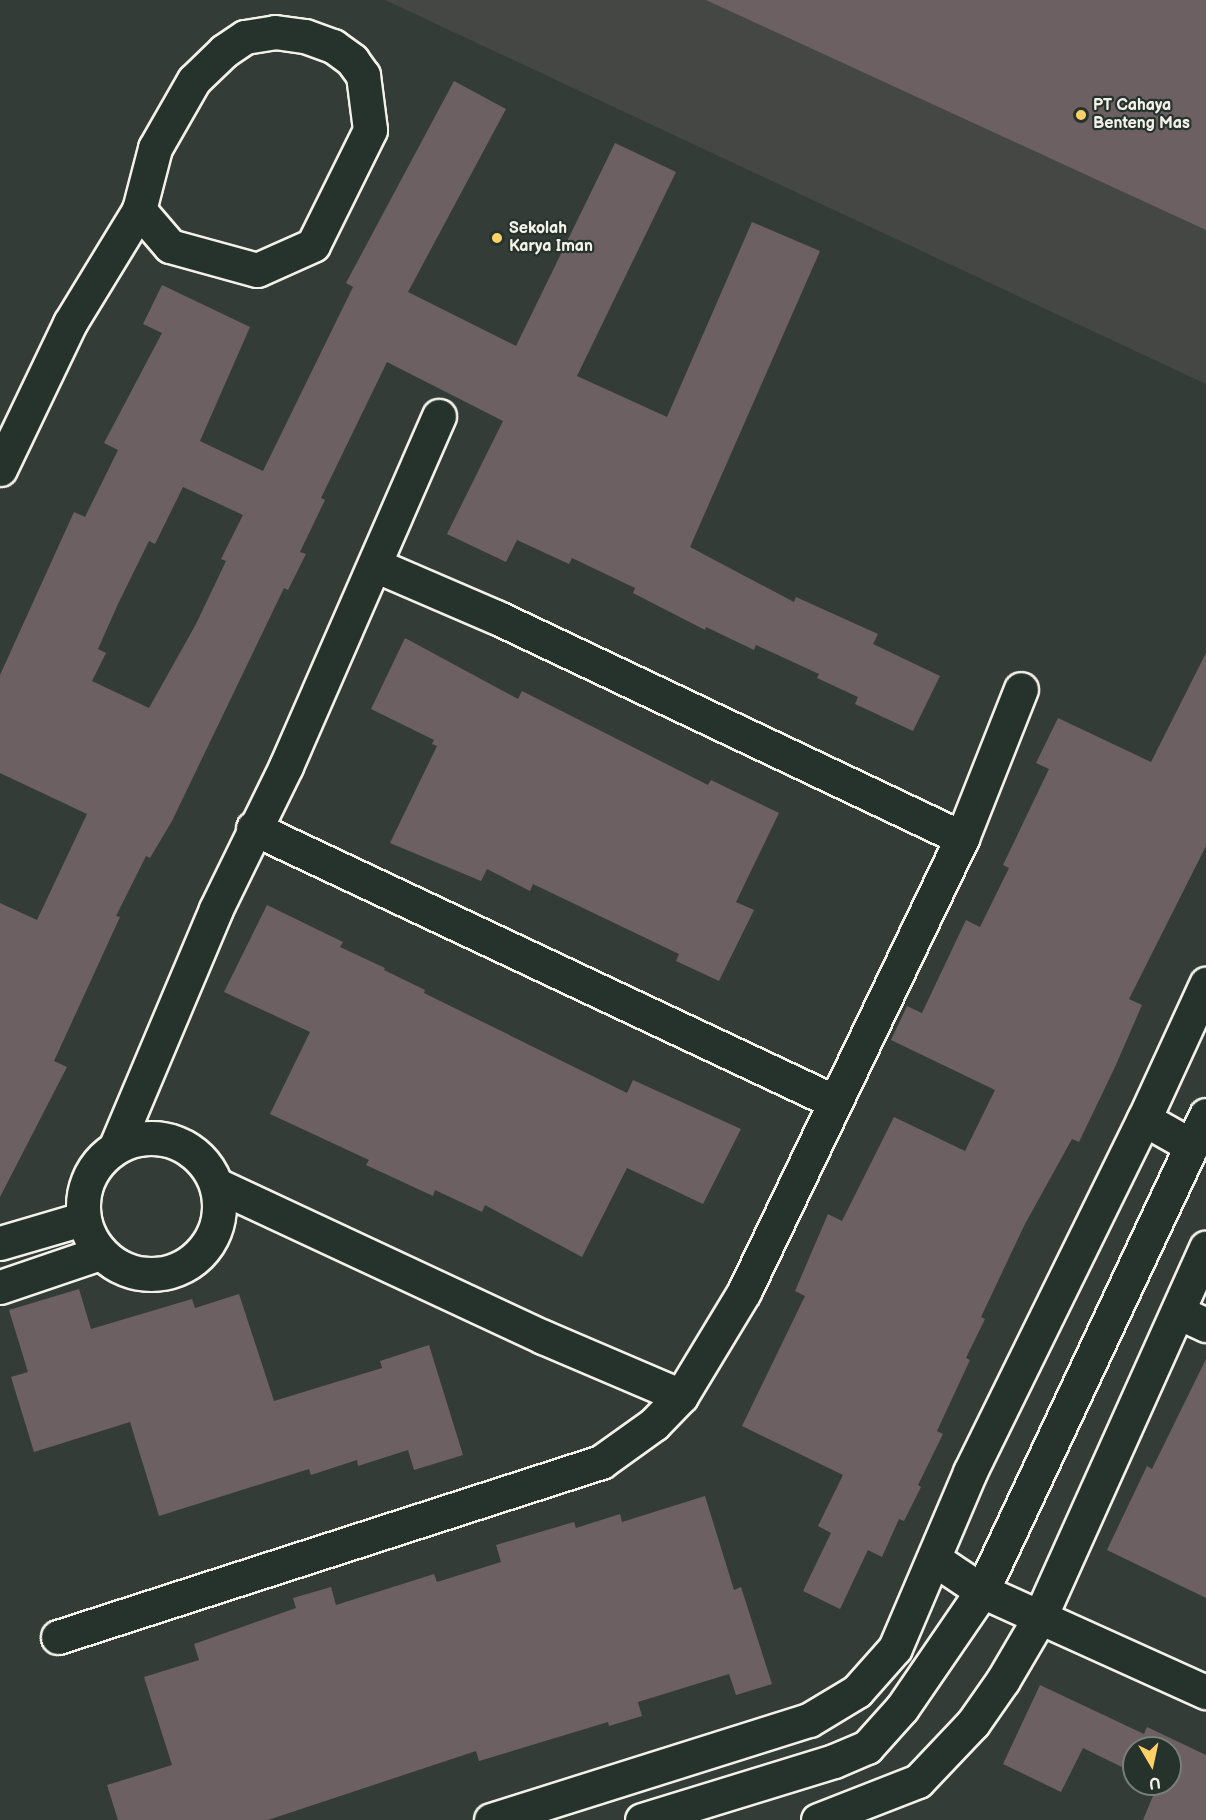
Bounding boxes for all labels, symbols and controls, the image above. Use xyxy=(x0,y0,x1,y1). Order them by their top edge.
place label: PT Cahaya Benteng Mas xyxy=(1093,96,1190,134)
marker: PT Cahaya Benteng Mas xyxy=(1074,108,1088,122)
place label: Sekolah Karya Iman xyxy=(509,219,593,257)
marker: Sekolah Karya Iman xyxy=(490,231,504,245)
north arrow xyxy=(1122,1736,1182,1796)
text: U xyxy=(1147,1772,1162,1793)

